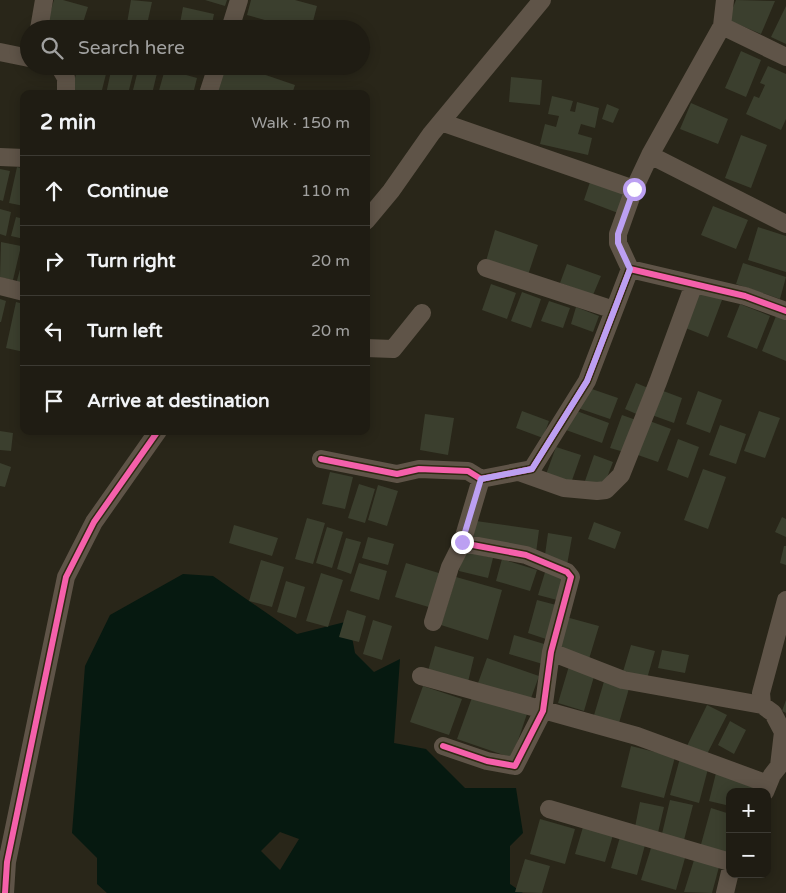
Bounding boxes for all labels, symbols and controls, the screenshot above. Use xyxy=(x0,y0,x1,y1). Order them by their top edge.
search box xyxy=(20,20,370,75)
icon: search xyxy=(38,34,66,62)
text: Search here xyxy=(78,37,185,59)
text: 2 min xyxy=(40,110,96,135)
text: Walk · 150 m xyxy=(251,113,350,133)
icon: ahead xyxy=(40,177,68,205)
route start xyxy=(623,178,646,201)
text: Continue xyxy=(87,180,169,202)
text: 110 m xyxy=(301,181,350,201)
icon: right xyxy=(40,247,68,275)
text: Turn right xyxy=(87,250,175,272)
text: 20 m xyxy=(311,251,350,271)
icon: left xyxy=(40,317,68,345)
text: Turn left xyxy=(87,320,163,342)
text: 20 m xyxy=(311,321,350,341)
icon: arrive xyxy=(40,387,68,415)
text: Arrive at destination xyxy=(87,390,270,412)
route end xyxy=(451,531,474,554)
map controls xyxy=(726,788,771,878)
button: + xyxy=(726,788,771,833)
button: − xyxy=(726,833,771,878)

